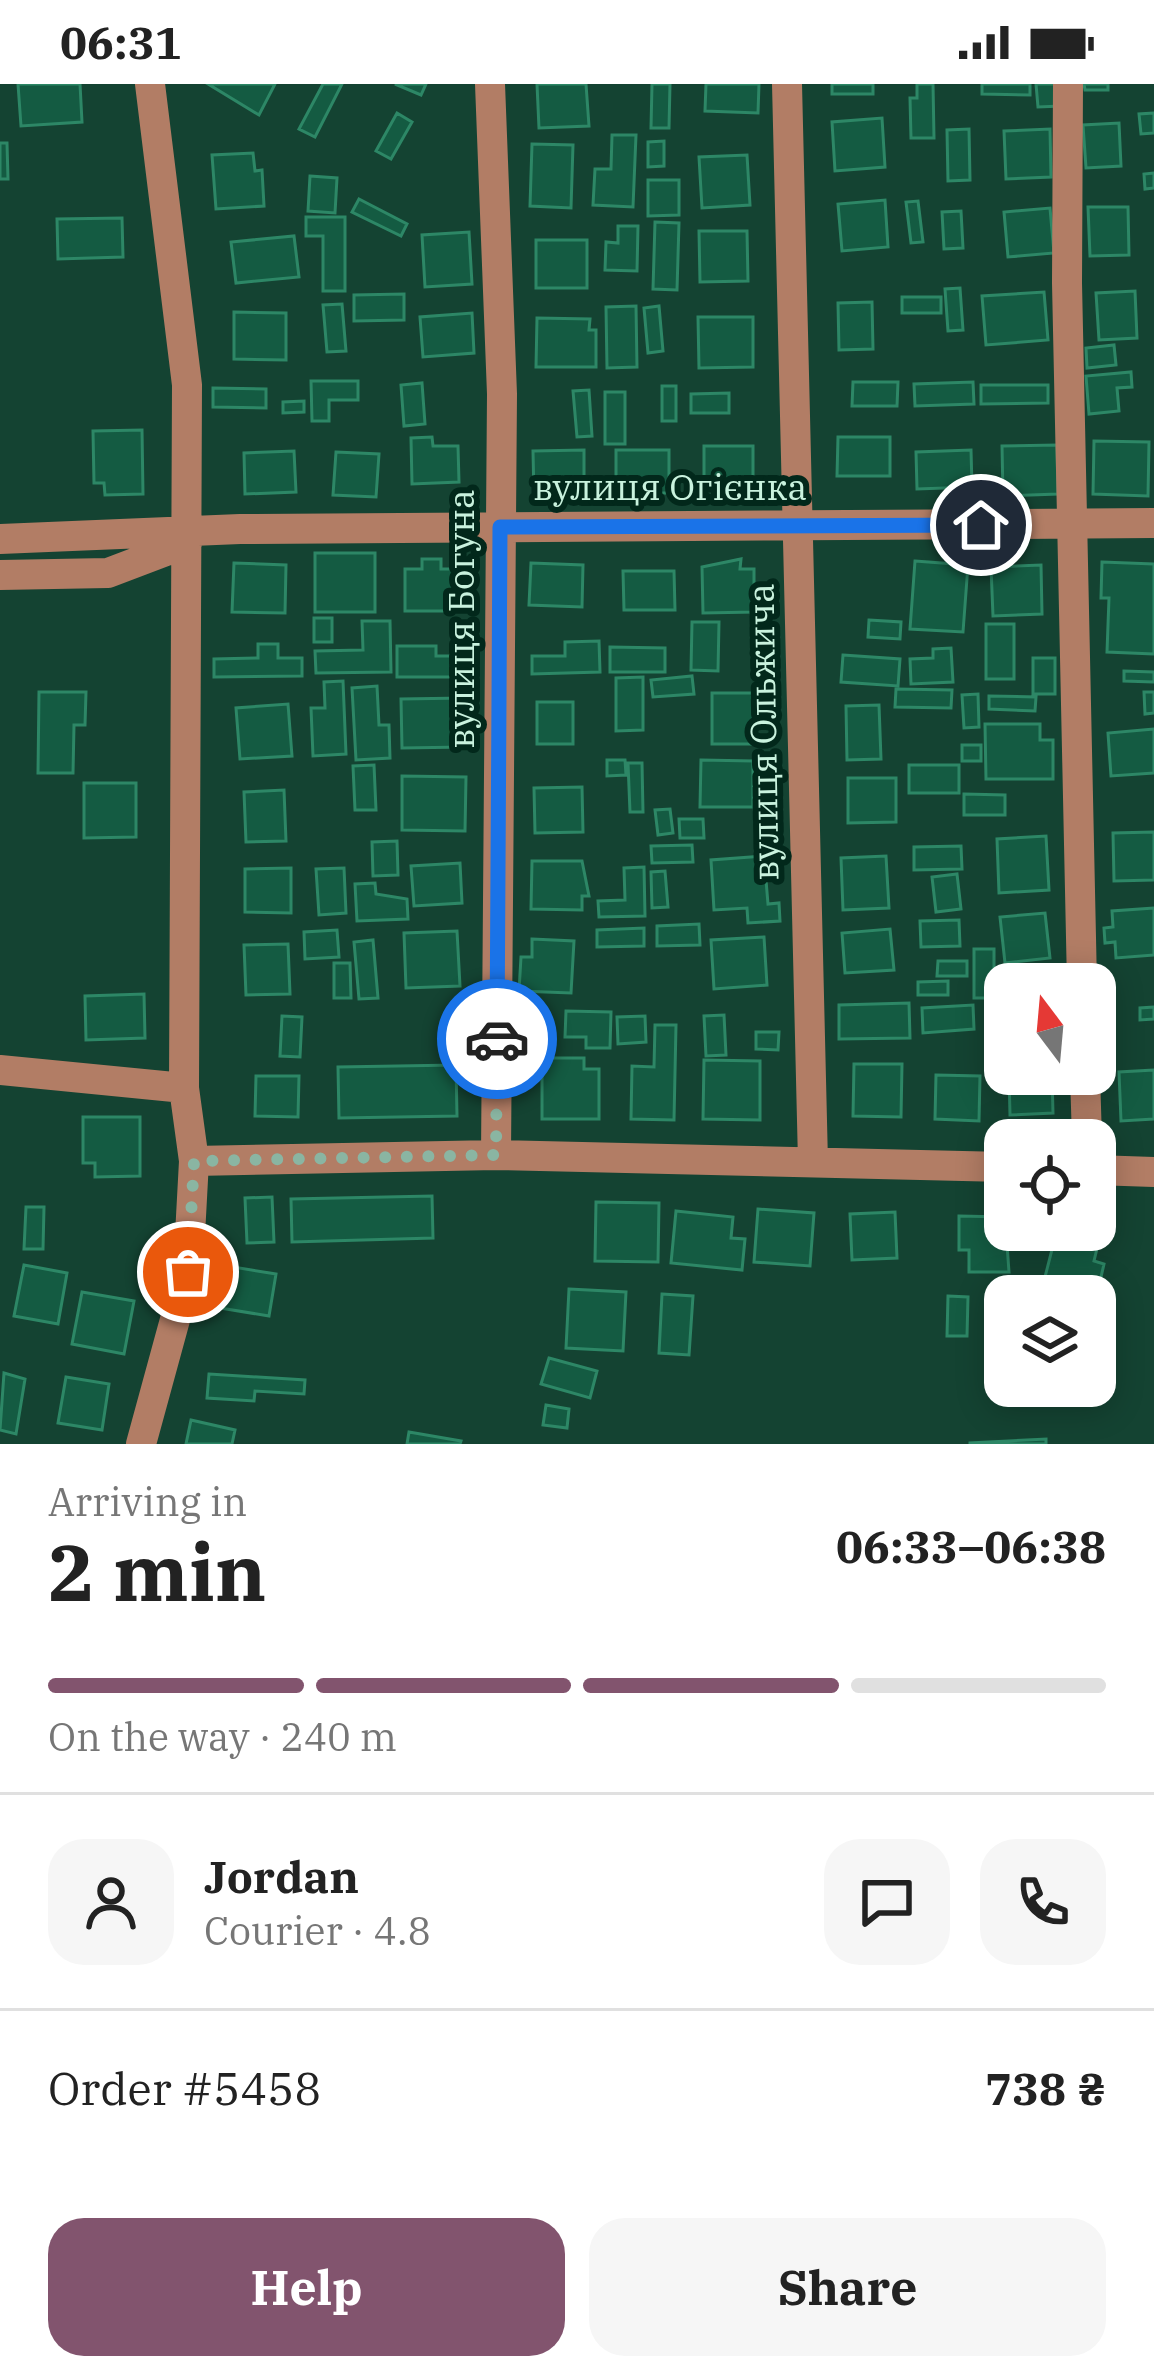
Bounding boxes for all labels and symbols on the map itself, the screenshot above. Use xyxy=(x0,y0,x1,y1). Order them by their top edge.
street label: вулиця Огієнка xyxy=(533,463,807,510)
pin xyxy=(930,474,1032,576)
street label: вулиця Богуна xyxy=(437,489,484,749)
street label: вулиця Ольжича xyxy=(736,583,789,881)
north arrow xyxy=(984,963,1116,1095)
courier xyxy=(437,979,557,1099)
pin xyxy=(137,1221,239,1323)

